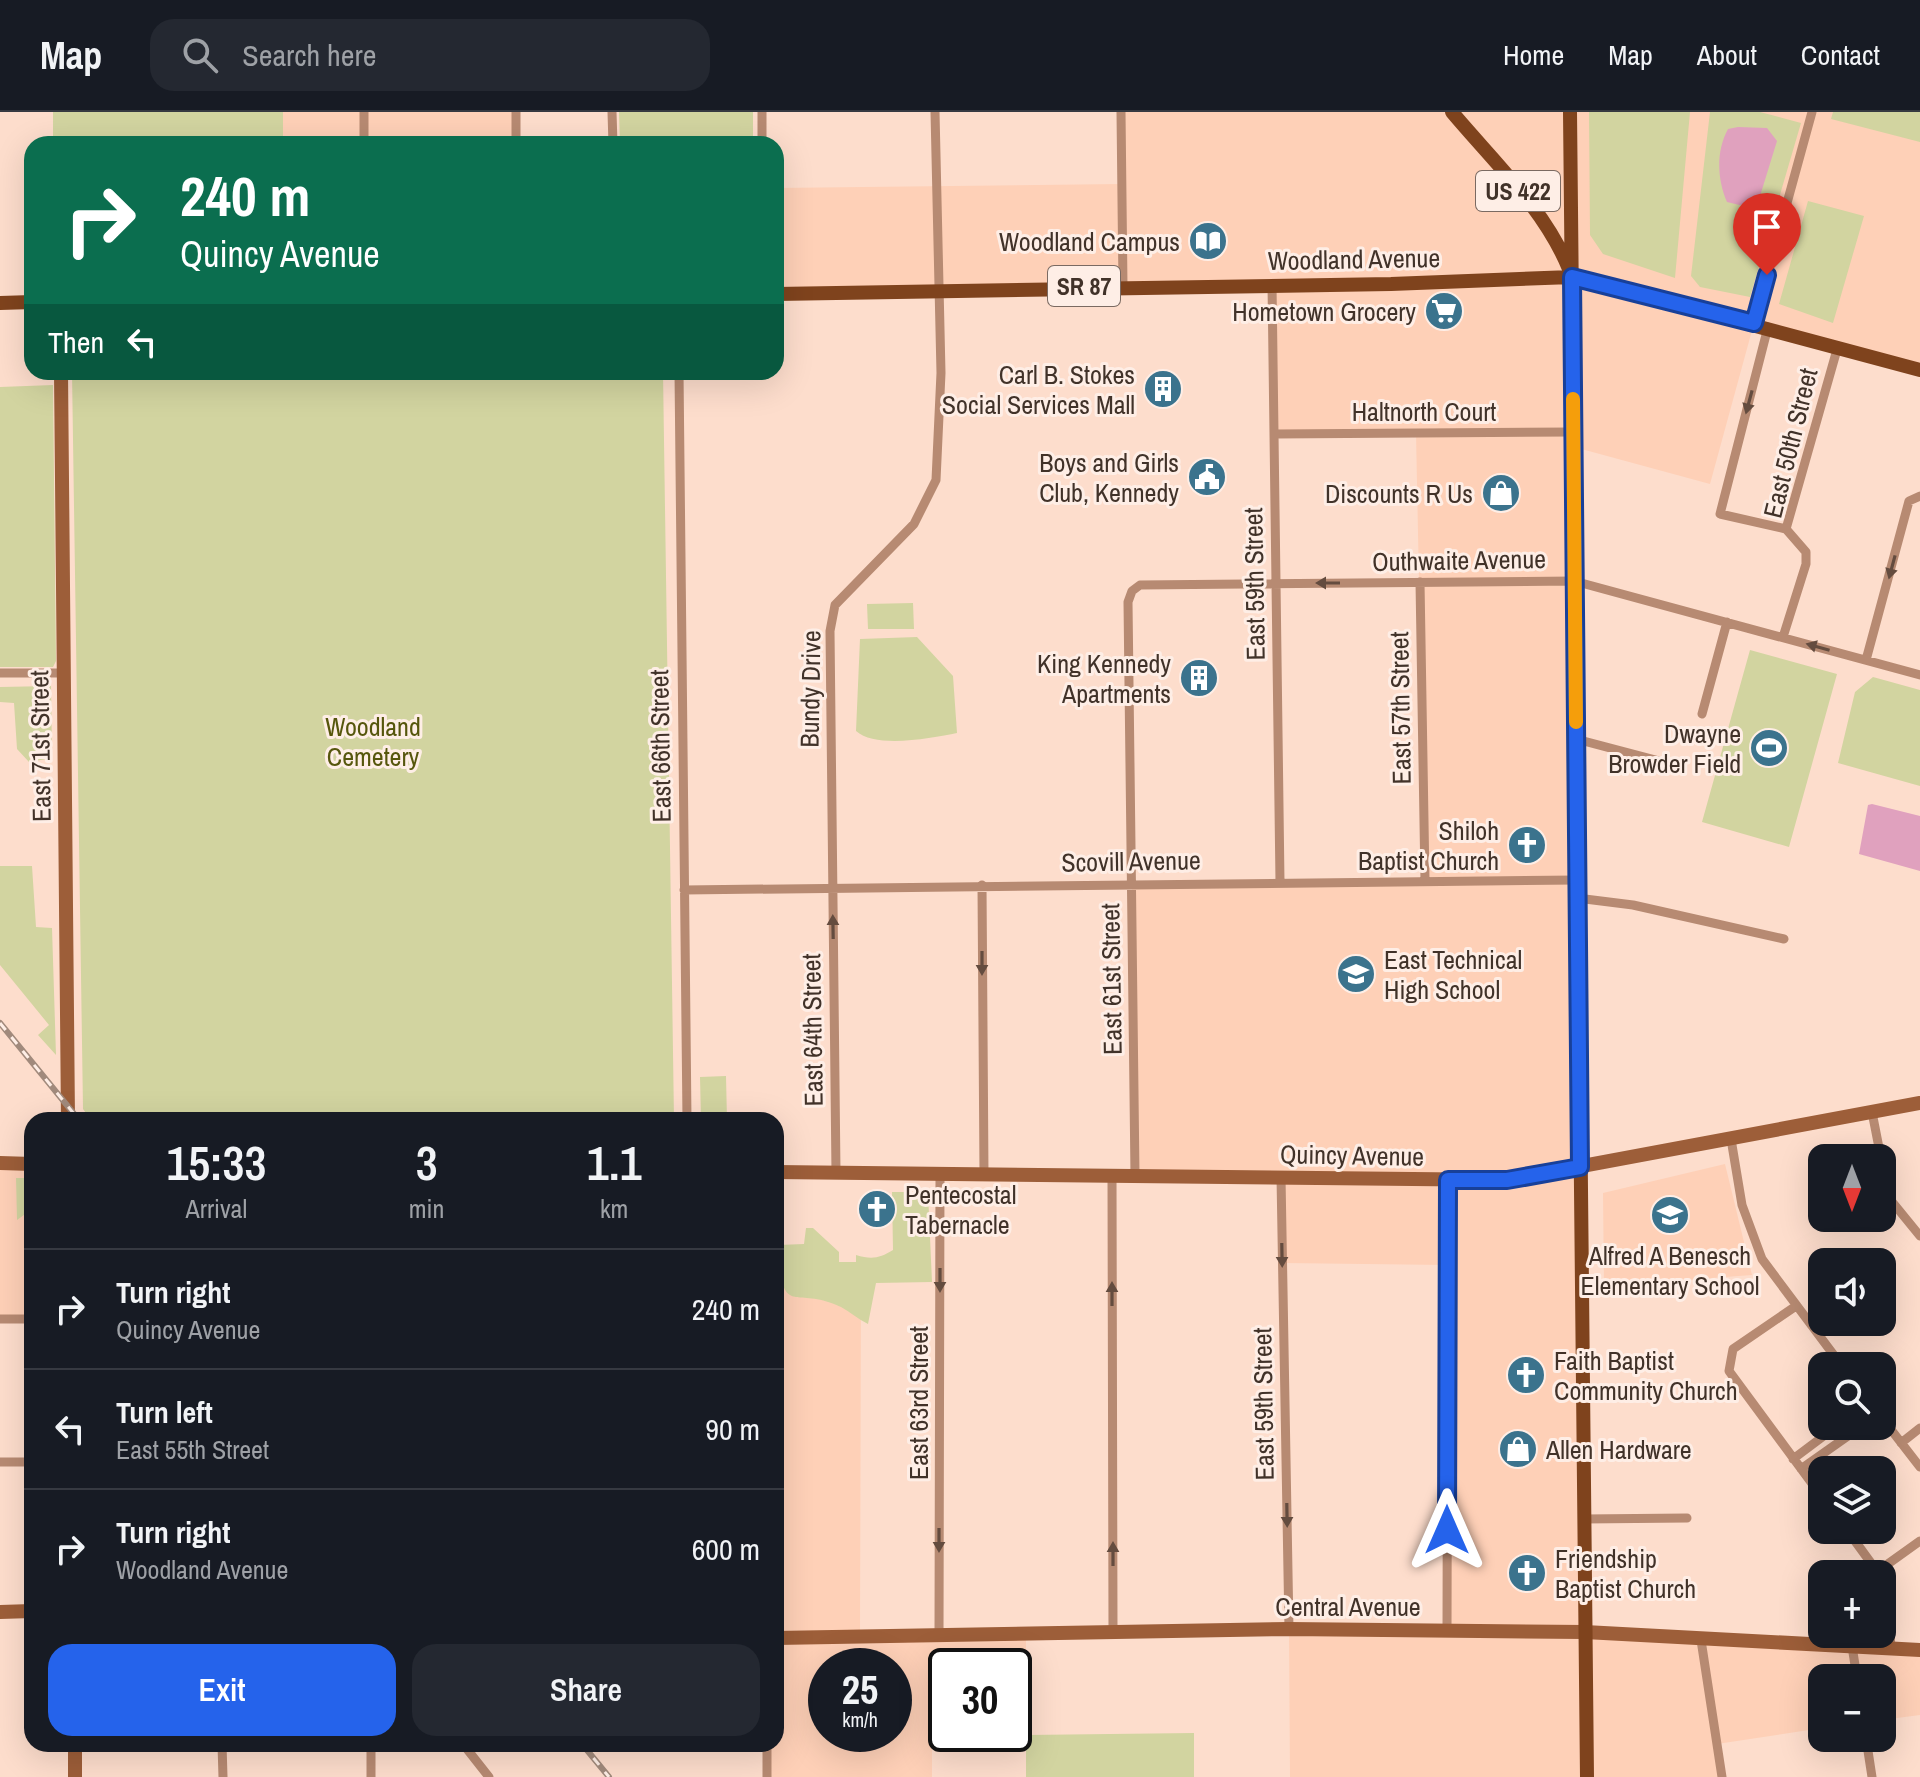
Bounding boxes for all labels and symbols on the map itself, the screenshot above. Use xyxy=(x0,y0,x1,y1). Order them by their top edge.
road number: US 422 xyxy=(1476,171,1560,211)
pin xyxy=(1733,193,1801,275)
library icon: Woodland Campus xyxy=(1187,220,1229,262)
place label: Woodland Campus xyxy=(999,224,1180,259)
street label: Woodland Avenue xyxy=(1268,240,1440,278)
road number: SR 87 xyxy=(1048,266,1120,306)
supermarket icon: Hometown Grocery xyxy=(1423,290,1465,332)
place label: Hometown Grocery xyxy=(1232,294,1416,329)
place label: Carl B. Stokes Social Services Mall xyxy=(942,357,1135,422)
street label: East 50th Street xyxy=(1755,365,1825,521)
building icon: Carl B. Stokes Social Services Mall xyxy=(1142,368,1184,410)
one-way arrow xyxy=(1742,390,1754,415)
street label: Haltnorth Court xyxy=(1352,394,1496,429)
place label: Boys and Girls Club, Kennedy xyxy=(1039,445,1179,510)
public building icon: Boys and Girls Club, Kennedy xyxy=(1186,456,1228,498)
shop icon: Discounts R Us xyxy=(1480,472,1522,514)
place label: Discounts R Us xyxy=(1325,476,1473,511)
street label: East 59th Street xyxy=(1235,507,1273,661)
street label: Outhwaite Avenue xyxy=(1372,541,1546,579)
one-way arrow xyxy=(1885,554,1897,579)
one-way arrow xyxy=(1315,577,1340,589)
street label: Bundy Drive xyxy=(791,630,829,748)
street label: East 57th Street xyxy=(1381,631,1419,785)
one-way arrow xyxy=(1805,640,1830,652)
place label: King Kennedy Apartments xyxy=(1037,646,1171,711)
building icon: King Kennedy Apartments xyxy=(1178,657,1220,699)
street label: East 66th Street xyxy=(641,669,679,823)
street label: East 71st Street xyxy=(21,670,59,822)
park label: Woodland Cemetery xyxy=(325,709,421,774)
place label: Dwayne Browder Field xyxy=(1608,716,1741,781)
sports icon: Dwayne Browder Field xyxy=(1748,727,1790,769)
place label: Shiloh Baptist Church xyxy=(1358,813,1499,878)
church icon: Shiloh Baptist Church xyxy=(1506,824,1548,866)
street label: Scovill Avenue xyxy=(1061,842,1201,880)
street label: East 61st Street xyxy=(1092,903,1130,1055)
one-way arrow xyxy=(826,914,839,939)
place label: East Technical High School xyxy=(1384,942,1522,1007)
one-way arrow xyxy=(976,951,988,976)
street label: East 64th Street xyxy=(793,953,831,1107)
school or university icon: East Technical High School xyxy=(1335,953,1377,995)
street label: Quincy Avenue xyxy=(1280,1136,1424,1174)
north arrow xyxy=(1808,1144,1896,1232)
place label: Pentecostal Tabernacle xyxy=(905,1177,1016,1242)
church icon: Pentecostal Tabernacle xyxy=(856,1188,898,1230)
school or university icon: Alfred A Benesch Elementary School xyxy=(1649,1194,1691,1236)
place label: Alfred A Benesch Elementary School xyxy=(1581,1238,1759,1303)
one-way arrow xyxy=(1276,1243,1289,1268)
one-way arrow xyxy=(934,1268,946,1293)
one-way arrow xyxy=(1106,1281,1118,1306)
street label: East 63rd Street xyxy=(901,1326,936,1480)
street label: East 59th Street xyxy=(1244,1327,1282,1481)
place label: Faith Baptist Community Church xyxy=(1554,1343,1738,1408)
church icon: Faith Baptist Community Church xyxy=(1505,1354,1547,1396)
shop icon: Allen Hardware xyxy=(1497,1428,1539,1470)
place label: Allen Hardware xyxy=(1545,1432,1692,1467)
position arrow xyxy=(1405,1488,1489,1572)
one-way arrow xyxy=(1281,1503,1293,1528)
one-way arrow xyxy=(933,1528,946,1553)
one-way arrow xyxy=(1107,1541,1119,1566)
place label: Friendship Baptist Church xyxy=(1555,1541,1696,1606)
church icon: Friendship Baptist Church xyxy=(1506,1552,1548,1594)
street label: Central Avenue xyxy=(1275,1589,1421,1624)
speed limit sign: 30 xyxy=(928,1648,1032,1752)

